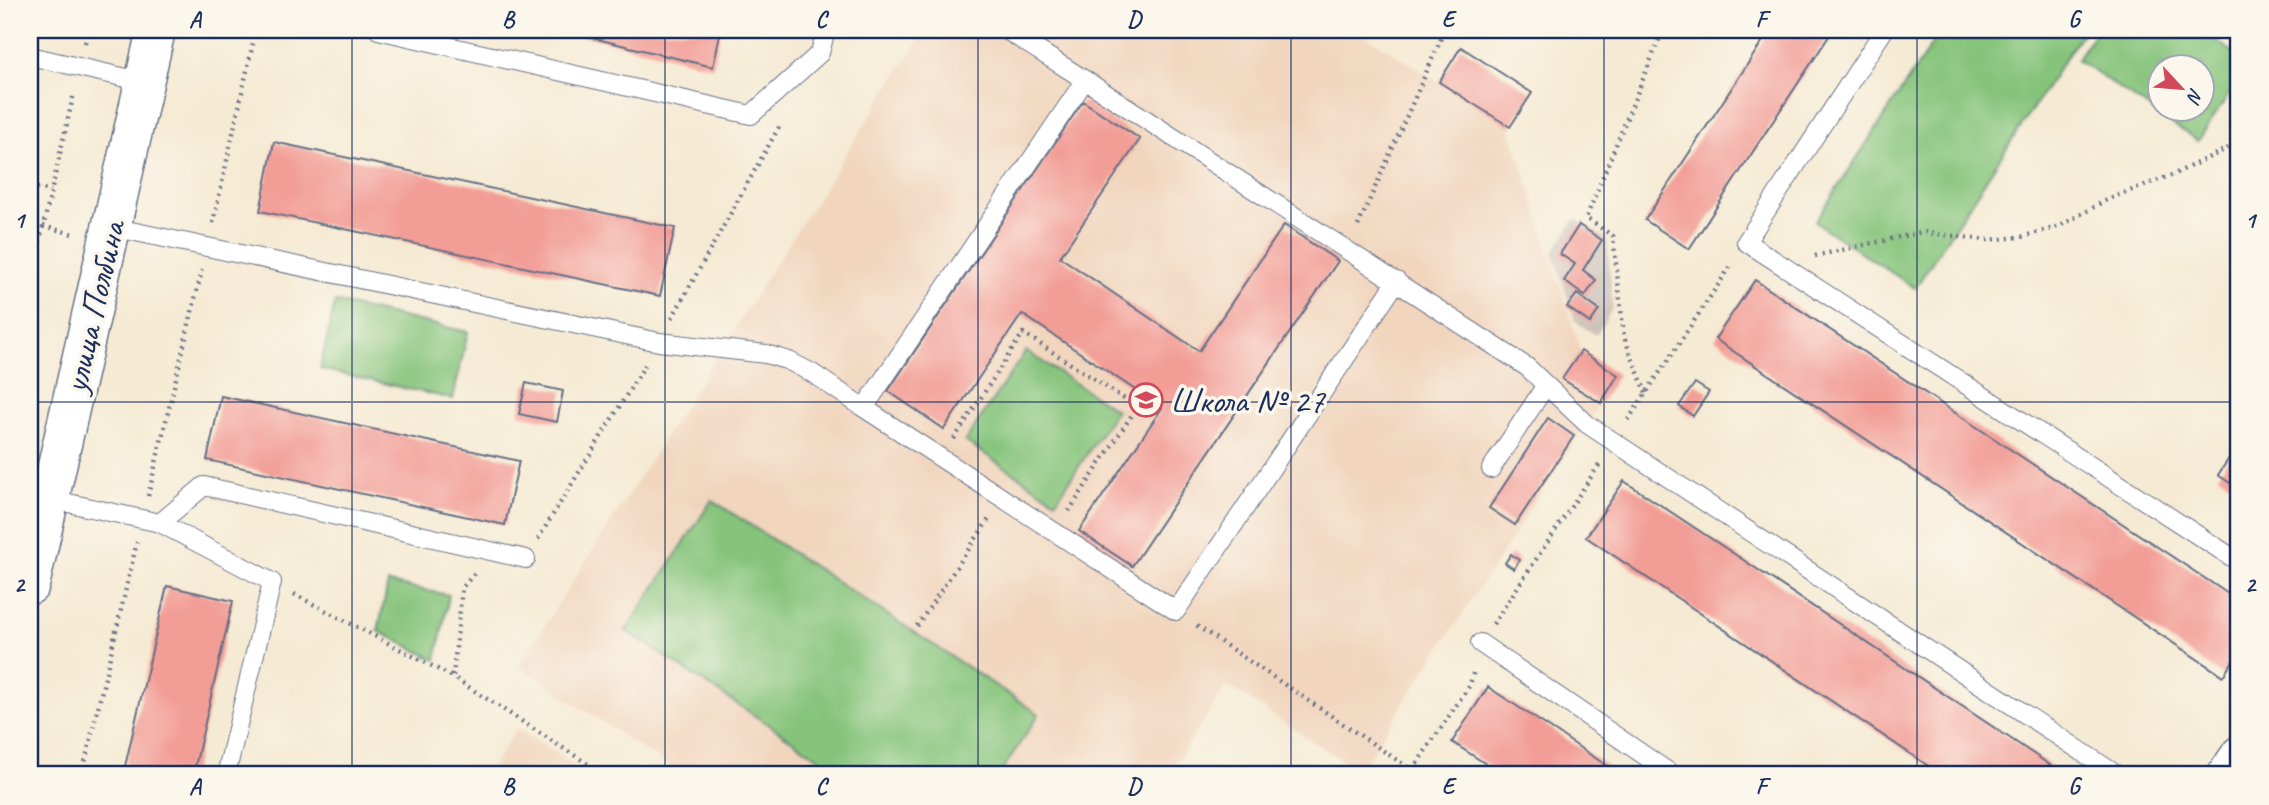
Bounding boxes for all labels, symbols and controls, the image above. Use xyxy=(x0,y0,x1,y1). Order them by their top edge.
text: A xyxy=(189,5,203,34)
text: B xyxy=(502,5,516,34)
text: C xyxy=(816,5,830,34)
text: D xyxy=(1127,5,1143,34)
text: E xyxy=(1442,5,1458,34)
text: F xyxy=(1756,5,1772,34)
text: G xyxy=(2068,5,2083,34)
north arrow xyxy=(2146,52,2216,122)
text: N xyxy=(2181,84,2209,108)
text: 1 xyxy=(14,206,27,235)
text: 1 xyxy=(2245,206,2258,235)
street label: улица Полбина xyxy=(52,214,136,399)
place label: Школа № 27 xyxy=(1170,378,1327,423)
school or university icon: Школа № 27 xyxy=(1127,381,1165,419)
text: 2 xyxy=(14,570,27,599)
text: 2 xyxy=(2245,570,2258,599)
text: A xyxy=(189,772,203,801)
text: B xyxy=(502,772,516,801)
text: C xyxy=(816,772,830,801)
text: D xyxy=(1127,772,1143,801)
text: E xyxy=(1442,772,1458,801)
text: F xyxy=(1756,772,1772,801)
text: G xyxy=(2068,772,2083,801)

